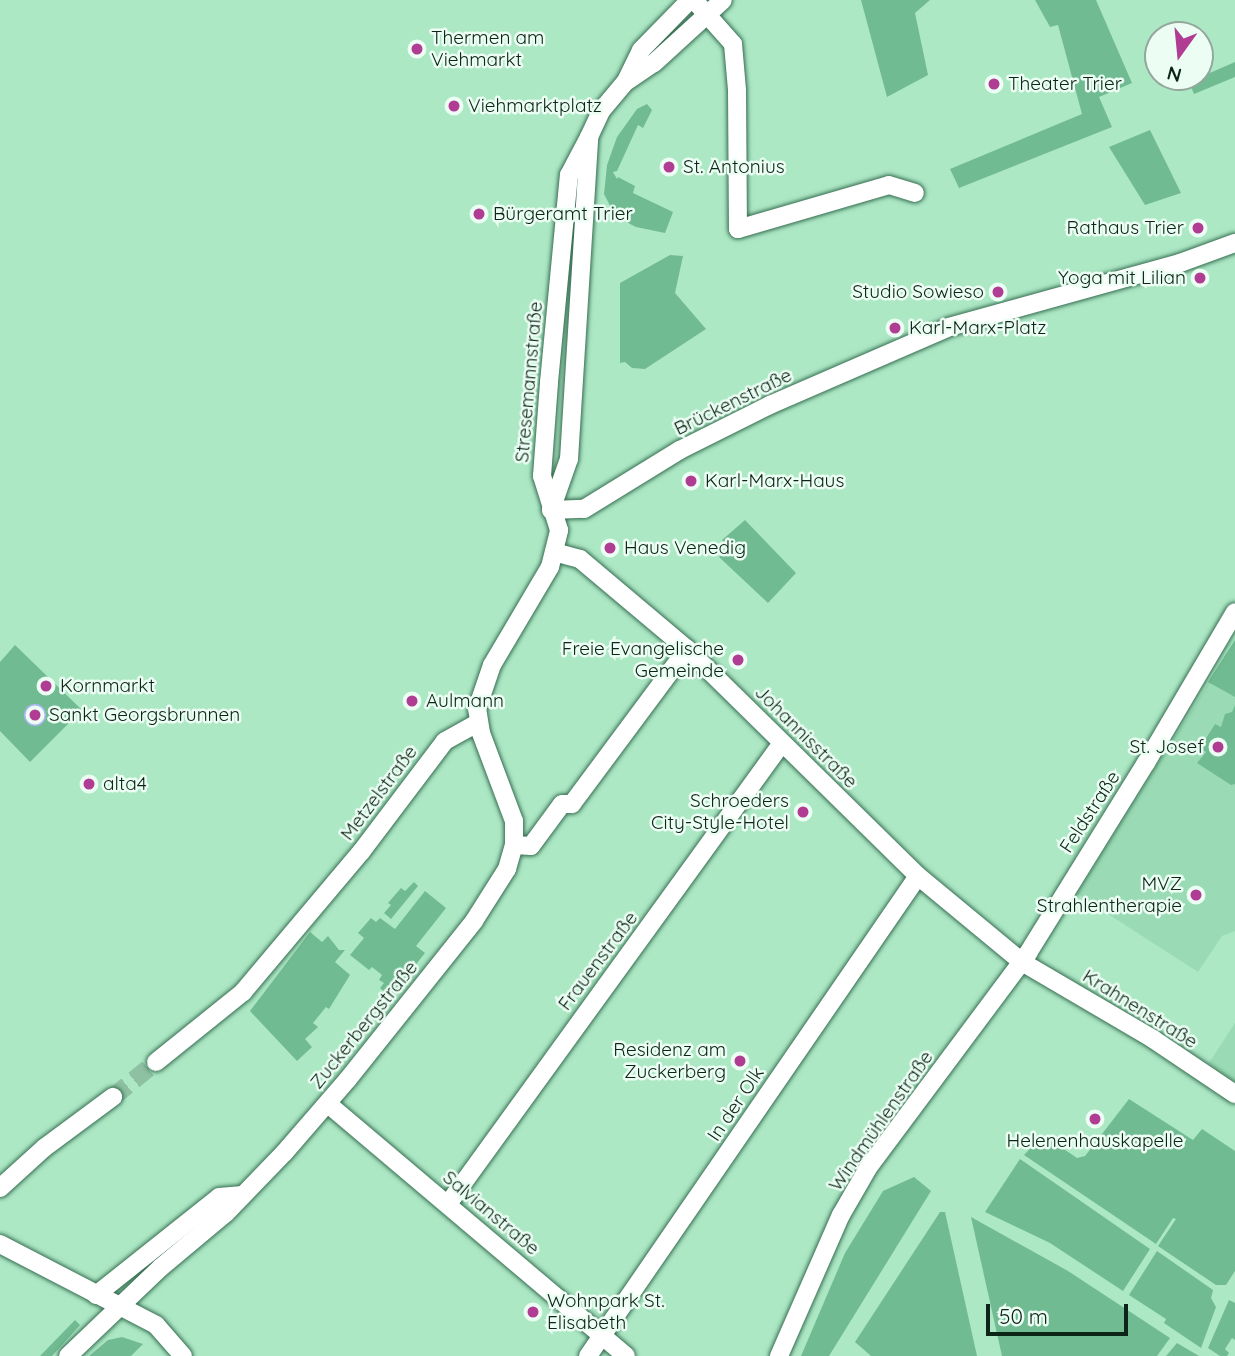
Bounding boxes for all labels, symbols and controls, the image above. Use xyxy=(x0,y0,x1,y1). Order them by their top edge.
north arrow xyxy=(1144,21,1214,91)
place label: Thermen am Viehmarkt xyxy=(431,27,544,71)
marker: Thermen am Viehmarkt xyxy=(409,41,425,57)
text: N xyxy=(1164,61,1184,88)
place label: Theater Trier xyxy=(1008,73,1122,95)
marker: Theater Trier xyxy=(986,76,1002,92)
place label: Viehmarktplatz xyxy=(468,95,602,117)
marker: Viehmarktplatz xyxy=(446,98,462,114)
place label: St. Antonius xyxy=(683,156,785,178)
marker: St. Antonius xyxy=(661,159,677,175)
place label: Bürgeramt Trier xyxy=(493,203,633,225)
marker: Bürgeramt Trier xyxy=(471,206,487,222)
place label: Rathaus Trier xyxy=(1066,217,1184,239)
marker: Rathaus Trier xyxy=(1190,220,1206,236)
place label: Yoga mit Lilian xyxy=(1058,267,1186,289)
marker: Yoga mit Lilian xyxy=(1192,270,1208,286)
place label: Studio Sowieso xyxy=(852,281,984,303)
marker: Studio Sowieso xyxy=(990,284,1006,300)
street label: Stresemannstraße xyxy=(511,301,547,463)
place label: Karl-Marx-Platz xyxy=(909,317,1046,339)
marker: Karl-Marx-Platz xyxy=(887,320,903,336)
street label: Brückenstraße xyxy=(670,364,796,440)
place label: Karl-Marx-Haus xyxy=(705,470,844,492)
marker: Karl-Marx-Haus xyxy=(683,473,699,489)
place label: Haus Venedig xyxy=(624,537,746,559)
marker: Haus Venedig xyxy=(602,540,618,556)
place label: Freie Evangelische Gemeinde xyxy=(562,638,724,682)
marker: Freie Evangelische Gemeinde xyxy=(730,652,746,668)
place label: Kornmarkt xyxy=(60,675,155,697)
marker: Kornmarkt xyxy=(38,678,54,694)
street label: Johannisstraße xyxy=(750,681,862,793)
place label: Aulmann xyxy=(426,690,504,712)
marker: Aulmann xyxy=(404,693,420,709)
place label: Sankt Georgsbrunnen xyxy=(49,704,240,726)
marker: Sankt Georgsbrunnen xyxy=(27,707,43,723)
place label: St. Josef xyxy=(1129,736,1204,758)
marker: St. Josef xyxy=(1210,739,1226,755)
street label: Metzelstraße xyxy=(336,741,422,845)
street label: Feldstraße xyxy=(1055,767,1125,857)
place label: alta4 xyxy=(103,773,147,795)
marker: alta4 xyxy=(81,776,97,792)
place label: Schroeders City-Style-Hotel xyxy=(651,790,789,834)
marker: Schroeders City-Style-Hotel xyxy=(795,804,811,820)
place label: MVZ Strahlentherapie xyxy=(1037,873,1182,917)
marker: MVZ Strahlentherapie xyxy=(1188,887,1204,903)
street label: Frauenstraße xyxy=(553,907,643,1015)
street label: Zuckerbergstraße xyxy=(306,957,422,1093)
street label: Krahnenstraße xyxy=(1078,965,1202,1053)
place label: Residenz am Zuckerberg xyxy=(613,1039,726,1083)
street label: Windmühlenstraße xyxy=(824,1046,938,1196)
marker: Residenz am Zuckerberg xyxy=(732,1053,748,1069)
street label: In der Olk xyxy=(703,1062,769,1146)
marker: Helenenhauskapelle xyxy=(1087,1111,1103,1127)
place label: Helenenhauskapelle xyxy=(1006,1130,1184,1152)
street label: Salvianstraße xyxy=(438,1166,544,1260)
place label: Wohnpark St. Elisabeth xyxy=(547,1290,665,1334)
scale bar xyxy=(990,1290,1132,1334)
text: 50 m xyxy=(999,1303,1048,1329)
marker: Wohnpark St. Elisabeth xyxy=(525,1304,541,1320)

